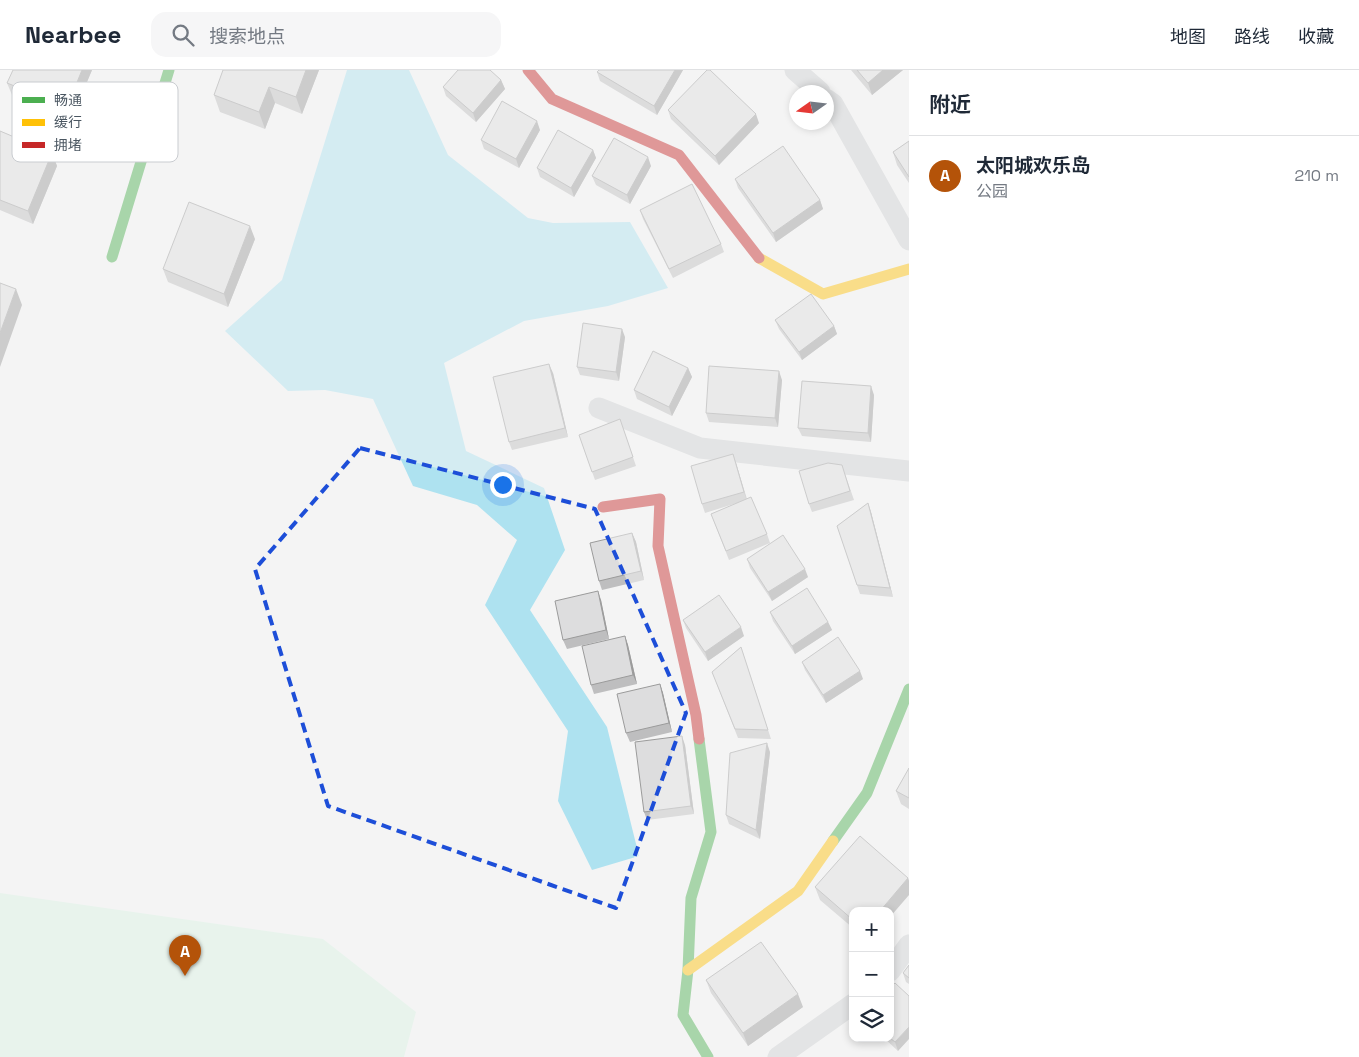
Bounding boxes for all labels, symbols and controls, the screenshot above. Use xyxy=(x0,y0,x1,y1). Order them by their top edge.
search box xyxy=(151,12,501,57)
text: Nearbee xyxy=(25,19,121,50)
icon: search xyxy=(169,21,197,49)
text: 搜索地点 xyxy=(209,24,285,49)
text: 地图 xyxy=(1170,25,1206,48)
text: 路线 xyxy=(1234,25,1270,48)
text: 收藏 xyxy=(1298,25,1334,48)
legend xyxy=(12,82,178,162)
north arrow xyxy=(789,85,834,130)
text: 畅通 xyxy=(54,91,82,109)
text: 附近 xyxy=(929,91,971,118)
text: 缓行 xyxy=(54,113,82,131)
text: 拥堵 xyxy=(54,136,82,154)
text: 太阳城欢乐岛 xyxy=(976,153,1090,178)
text: A xyxy=(940,165,950,186)
text: 210 m xyxy=(1295,165,1339,186)
text: 公园 xyxy=(976,181,1008,202)
your location xyxy=(490,472,516,498)
map controls xyxy=(849,907,894,1042)
button: + xyxy=(849,907,894,952)
pin: A xyxy=(169,935,201,976)
button: − xyxy=(849,952,894,997)
button: layers xyxy=(849,997,894,1042)

